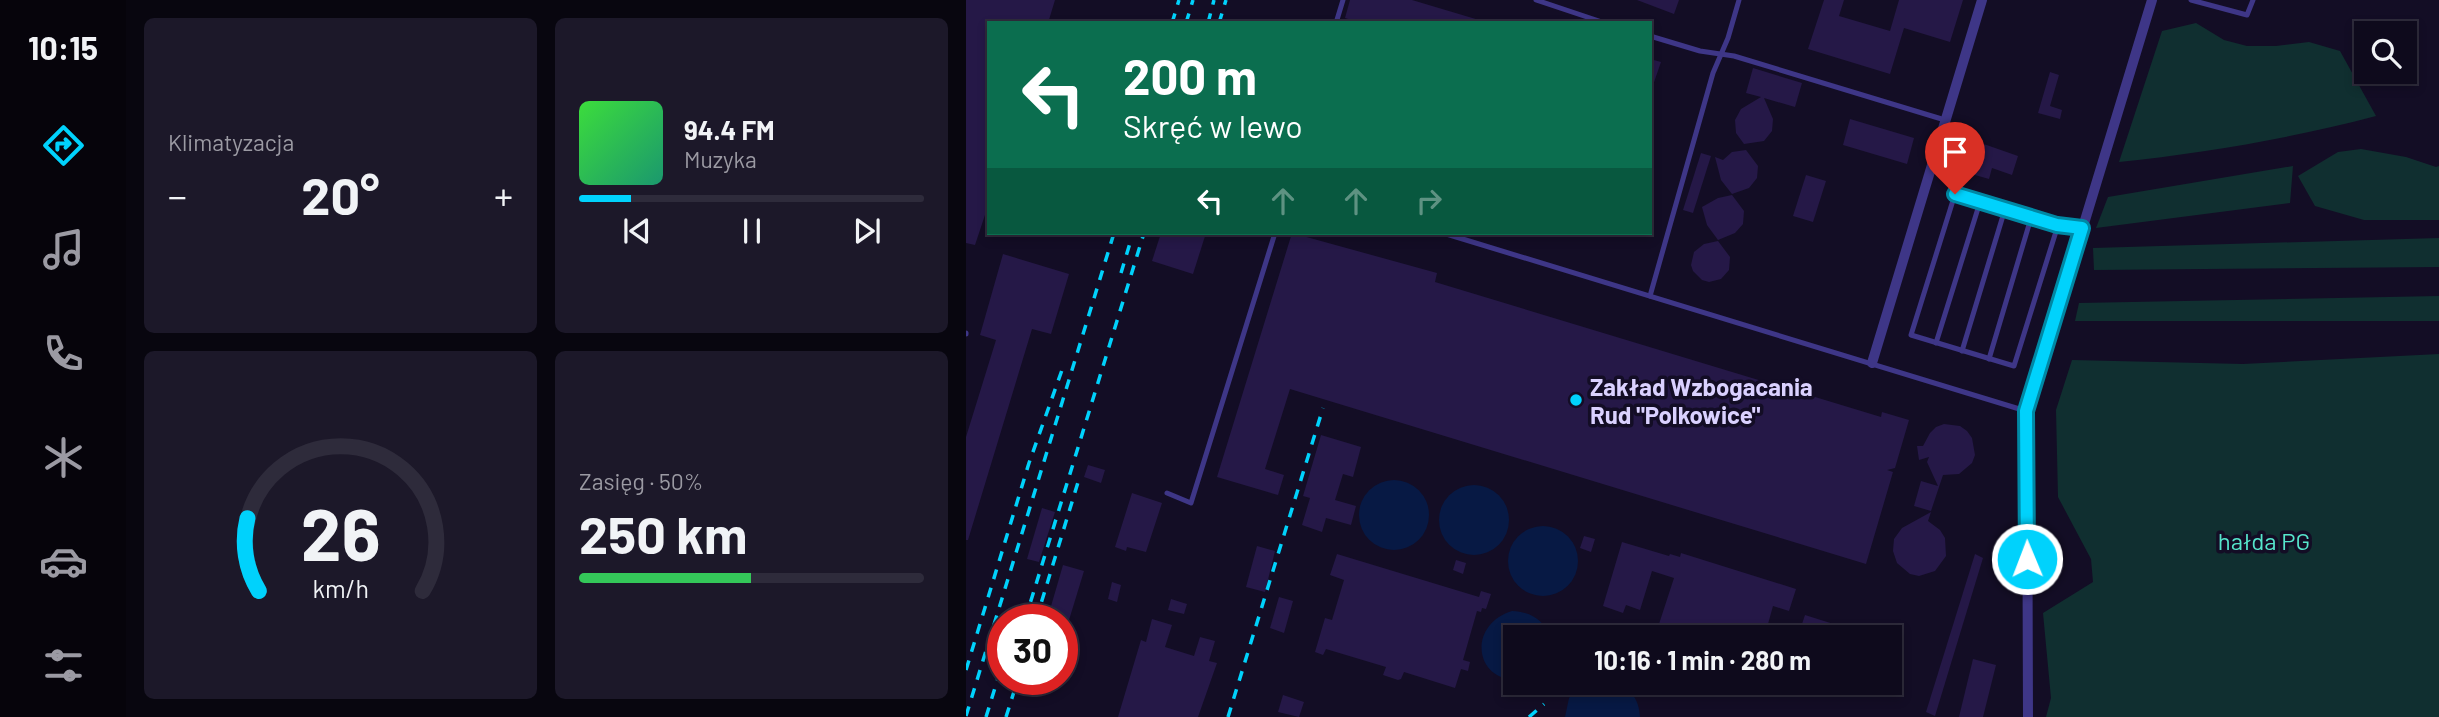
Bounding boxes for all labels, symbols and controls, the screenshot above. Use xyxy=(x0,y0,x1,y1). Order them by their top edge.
map controls xyxy=(2354,21,2417,84)
button: search xyxy=(2354,21,2417,84)
text: 10:15 xyxy=(28,28,98,66)
text: 200 m xyxy=(1123,46,1257,105)
icon: left xyxy=(1008,49,1099,140)
text: Skręć w lewo xyxy=(1123,106,1303,144)
text: 94.4 FM xyxy=(684,114,775,145)
icon: directions xyxy=(39,121,88,170)
pin xyxy=(1925,122,1985,194)
text: Klimatyzacja xyxy=(168,128,294,156)
icon: arrive xyxy=(1936,133,1974,171)
text: Muzyka xyxy=(684,145,757,173)
text: 20° xyxy=(301,163,380,225)
text: − xyxy=(168,172,187,218)
text: + xyxy=(494,172,513,218)
icon: left xyxy=(1191,182,1229,220)
icon: ahead xyxy=(1264,182,1302,220)
icon: ahead xyxy=(1337,182,1375,220)
icon: right xyxy=(1410,182,1448,220)
icon: previous xyxy=(618,212,656,250)
icon: pause xyxy=(733,212,771,250)
icon: next xyxy=(848,212,886,250)
icon: music xyxy=(39,225,88,274)
icon: phone xyxy=(39,329,88,378)
place label: Zakład Wzbogacania Rud "Polkowice" xyxy=(1590,372,1813,429)
marker: Zakład Wzbogacania Rud "Polkowice" xyxy=(1568,392,1584,408)
icon: climate xyxy=(39,433,88,482)
text: Zasięg · 50% xyxy=(579,467,703,495)
text: 26 xyxy=(301,488,380,576)
text: 250 km xyxy=(579,502,747,564)
position arrow xyxy=(1990,522,2064,596)
park label: hałda PG xyxy=(2218,526,2310,555)
icon: car xyxy=(39,537,88,586)
text: km/h xyxy=(312,573,369,603)
speed limit sign: 30 xyxy=(987,604,1078,695)
icon: filters xyxy=(39,641,88,690)
text: 10:16 · 1 min · 280 m xyxy=(1594,644,1811,675)

